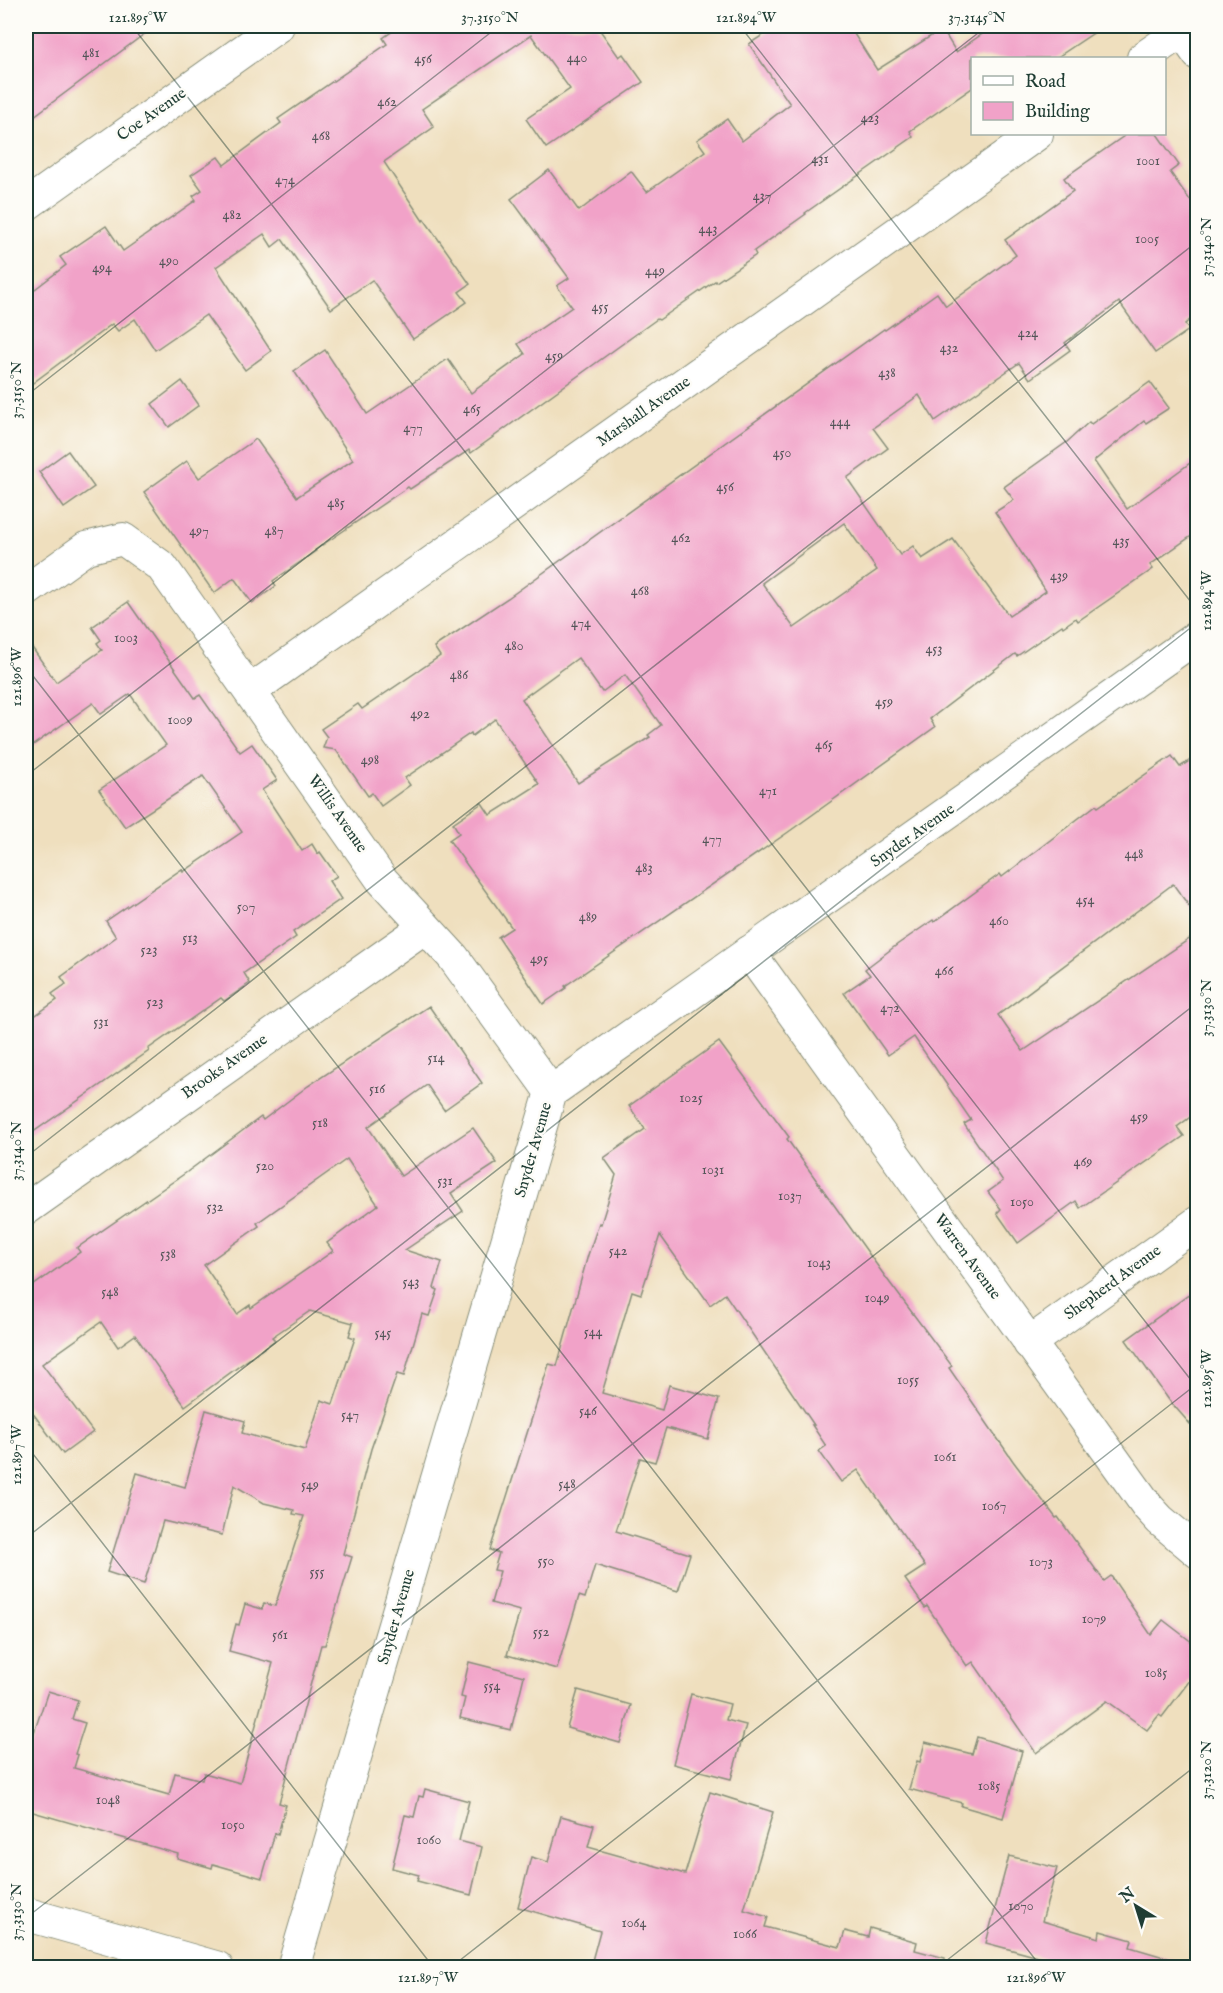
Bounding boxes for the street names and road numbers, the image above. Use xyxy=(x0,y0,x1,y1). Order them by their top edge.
street label: Coe Avenue xyxy=(114,84,190,146)
street label: Marshall Avenue xyxy=(593,372,695,452)
street label: Willis Avenue xyxy=(303,771,371,857)
street label: Snyder Avenue xyxy=(867,800,959,872)
street label: Brooks Avenue xyxy=(178,1030,272,1104)
street label: Snyder Avenue xyxy=(511,1100,557,1200)
street label: Warren Avenue xyxy=(929,1210,1005,1304)
street label: Shepherd Avenue xyxy=(1061,1241,1165,1325)
street label: Snyder Avenue xyxy=(374,1567,420,1667)

